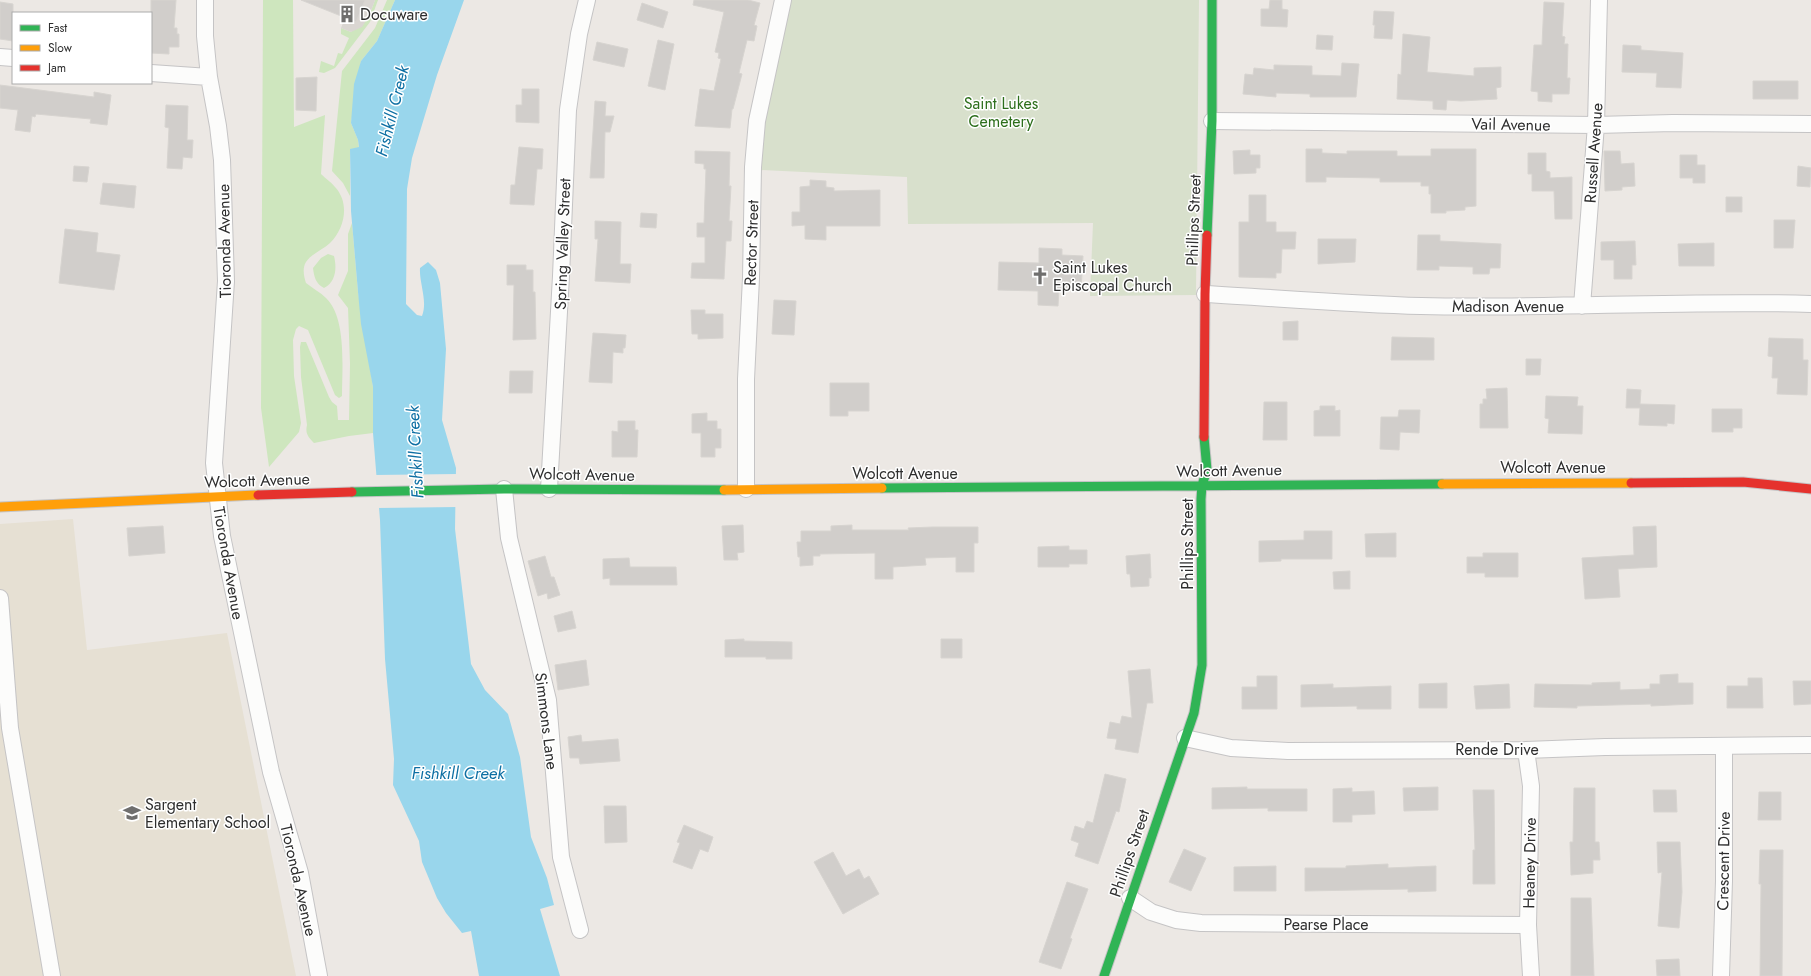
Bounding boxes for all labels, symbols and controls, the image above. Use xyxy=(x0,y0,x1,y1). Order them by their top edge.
place label: Docuware xyxy=(360,3,428,26)
building icon: Docuware xyxy=(337,4,357,24)
legend xyxy=(12,12,152,84)
text: Fast xyxy=(48,19,67,37)
text: Slow xyxy=(48,39,73,57)
text: Jam xyxy=(46,59,66,77)
water label: Fishkill Creek xyxy=(369,62,415,159)
park label: Saint Lukes Cemetery xyxy=(964,92,1038,133)
street label: Russell Avenue xyxy=(1579,102,1608,204)
street label: Vail Avenue xyxy=(1471,112,1551,137)
street label: Phillips Street xyxy=(1180,174,1207,266)
street label: Spring Valley Street xyxy=(549,178,576,310)
street label: Tioronda Avenue xyxy=(212,184,237,298)
street label: Rector Street xyxy=(739,200,764,286)
place label: Saint Lukes Episcopal Church xyxy=(1053,256,1172,297)
church icon: Saint Lukes Episcopal Church xyxy=(1030,266,1050,286)
street label: Madison Avenue xyxy=(1452,295,1564,318)
water label: Fishkill Creek xyxy=(401,404,429,499)
street label: Wolcott Avenue xyxy=(1500,456,1606,479)
street label: Wolcott Avenue xyxy=(1176,458,1282,483)
street label: Wolcott Avenue xyxy=(529,462,635,487)
street label: Wolcott Avenue xyxy=(852,462,958,485)
street label: Wolcott Avenue xyxy=(204,467,310,494)
street label: Phillips Street xyxy=(1176,498,1199,590)
street label: Tioronda Avenue xyxy=(207,505,250,621)
street label: Simmons Lane xyxy=(529,671,564,771)
street label: Rende Drive xyxy=(1455,738,1539,761)
water label: Fishkill Creek xyxy=(411,761,505,785)
place label: Sargent Elementary School xyxy=(145,793,270,834)
school or university icon: Sargent Elementary School xyxy=(122,803,142,823)
street label: Phillips Street xyxy=(1104,806,1155,900)
street label: Crescent Drive xyxy=(1711,811,1736,911)
street label: Heaney Drive xyxy=(1517,817,1542,909)
street label: Tioronda Avenue xyxy=(274,822,323,938)
street label: Pearse Place xyxy=(1283,913,1369,936)

